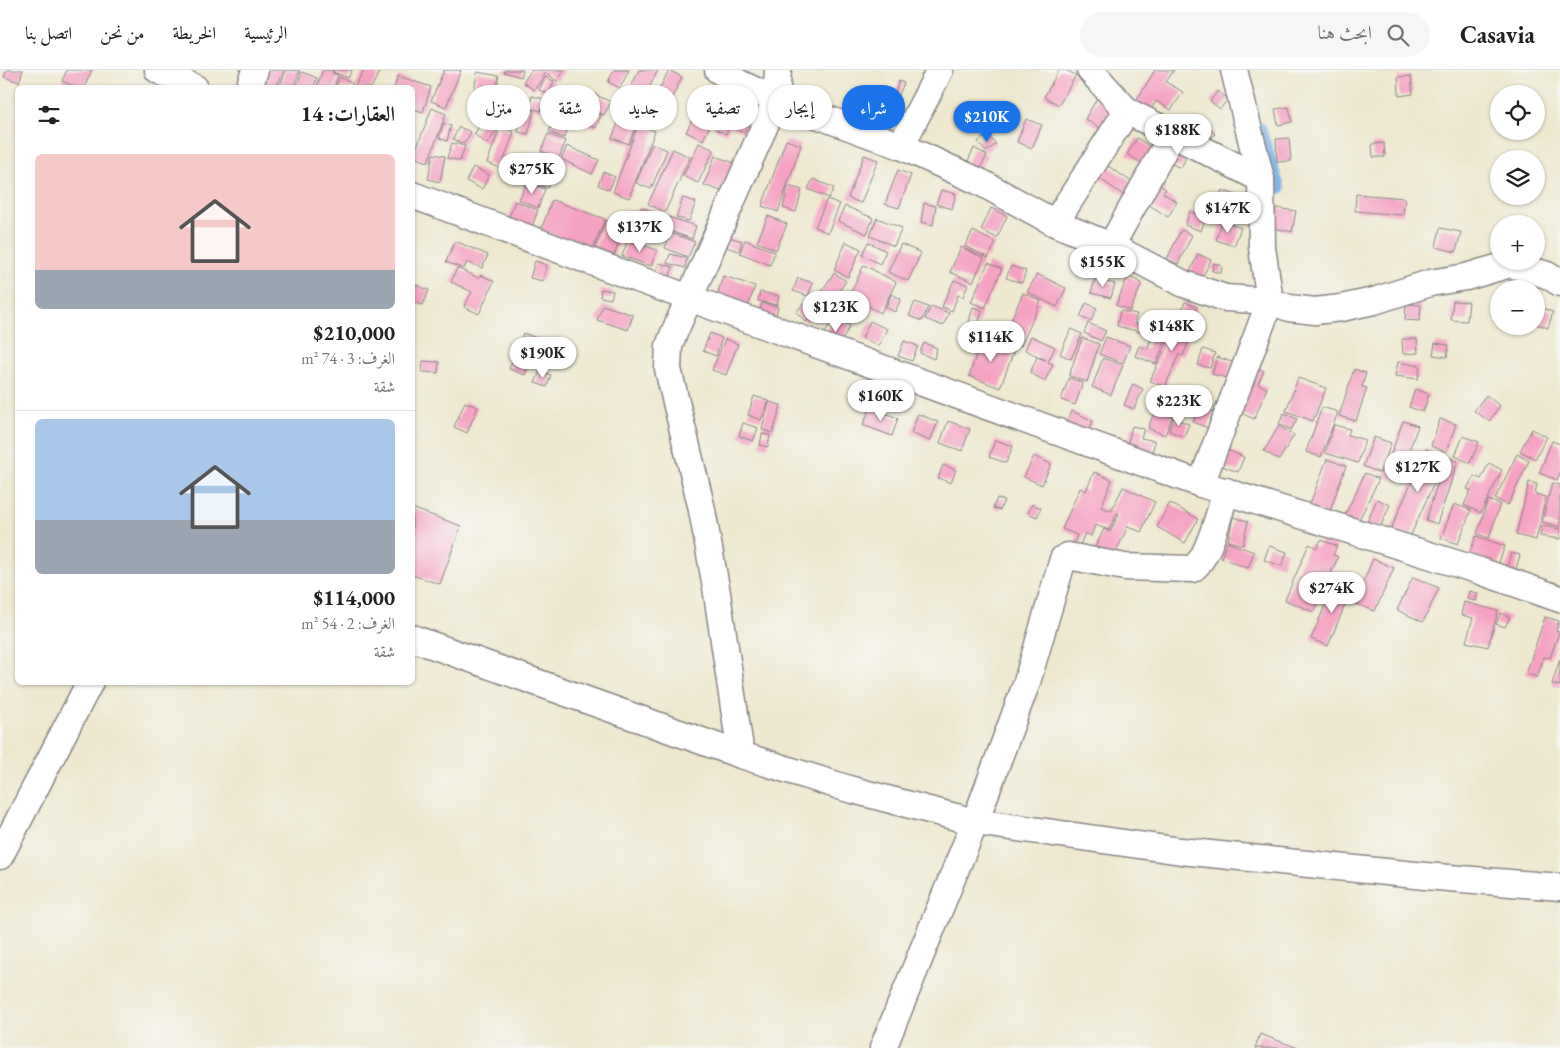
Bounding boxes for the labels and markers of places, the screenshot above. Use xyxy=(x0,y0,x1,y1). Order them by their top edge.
pin: $210K xyxy=(952,100,1022,143)
pin: $188K xyxy=(1143,114,1213,156)
pin: $275K xyxy=(497,152,567,195)
pin: $147K xyxy=(1193,191,1263,234)
pin: $137K xyxy=(605,210,675,253)
pin: $155K xyxy=(1068,246,1138,288)
pin: $123K xyxy=(801,290,871,333)
pin: $148K xyxy=(1137,310,1207,352)
pin: $114K xyxy=(956,320,1026,363)
pin: $190K xyxy=(508,336,578,379)
pin: $160K xyxy=(846,380,916,422)
pin: $223K xyxy=(1144,384,1214,427)
pin: $127K xyxy=(1383,450,1453,493)
pin: $274K xyxy=(1297,572,1367,614)

